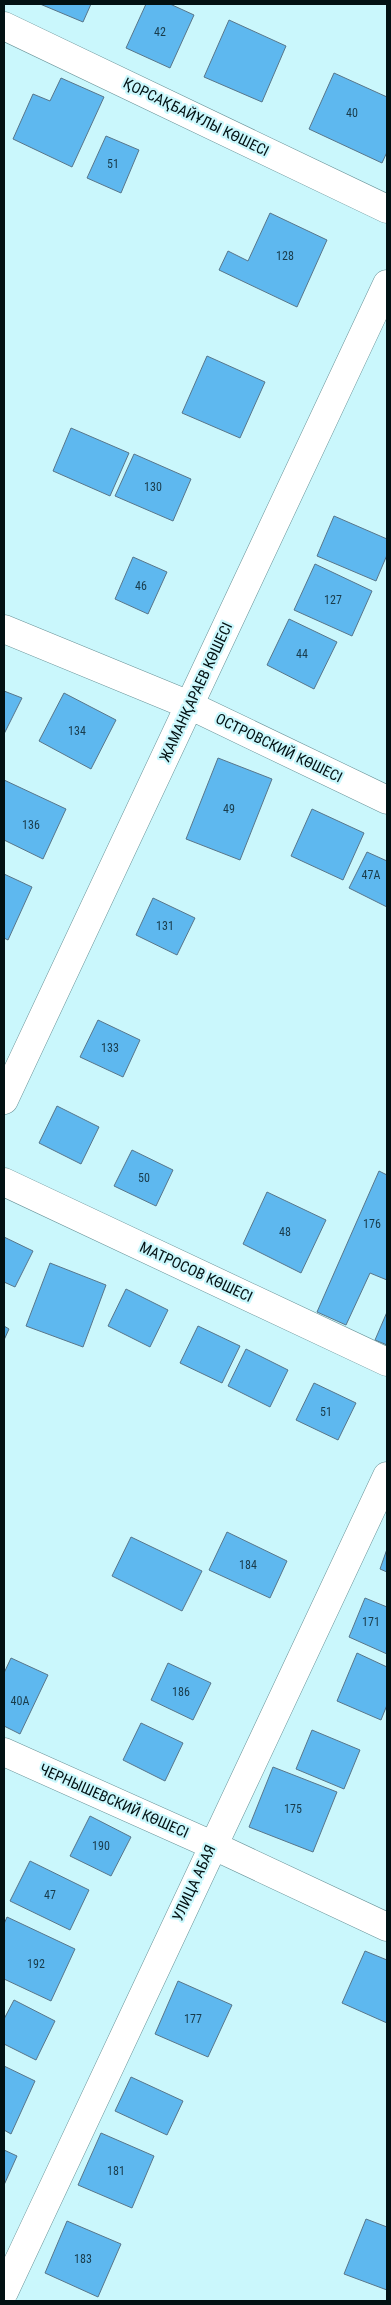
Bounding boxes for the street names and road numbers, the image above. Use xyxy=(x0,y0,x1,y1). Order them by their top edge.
street label: ҚОРСАҚБАЙҰЛЫ КӨШЕСІ xyxy=(120,74,272,160)
street label: ЖАМАНҚАРАЕВ КӨШЕСІ xyxy=(156,619,236,765)
street label: ОСТРОВСКИЙ КӨШЕСІ xyxy=(213,710,345,786)
street label: МАТРОСОВ КӨШЕСІ xyxy=(137,1238,255,1306)
street label: ЧЕРНЫШЕВСКИЙ КӨШЕСІ xyxy=(37,1760,191,1842)
street label: УЛИЦА АБАЯ xyxy=(168,1842,220,1924)

